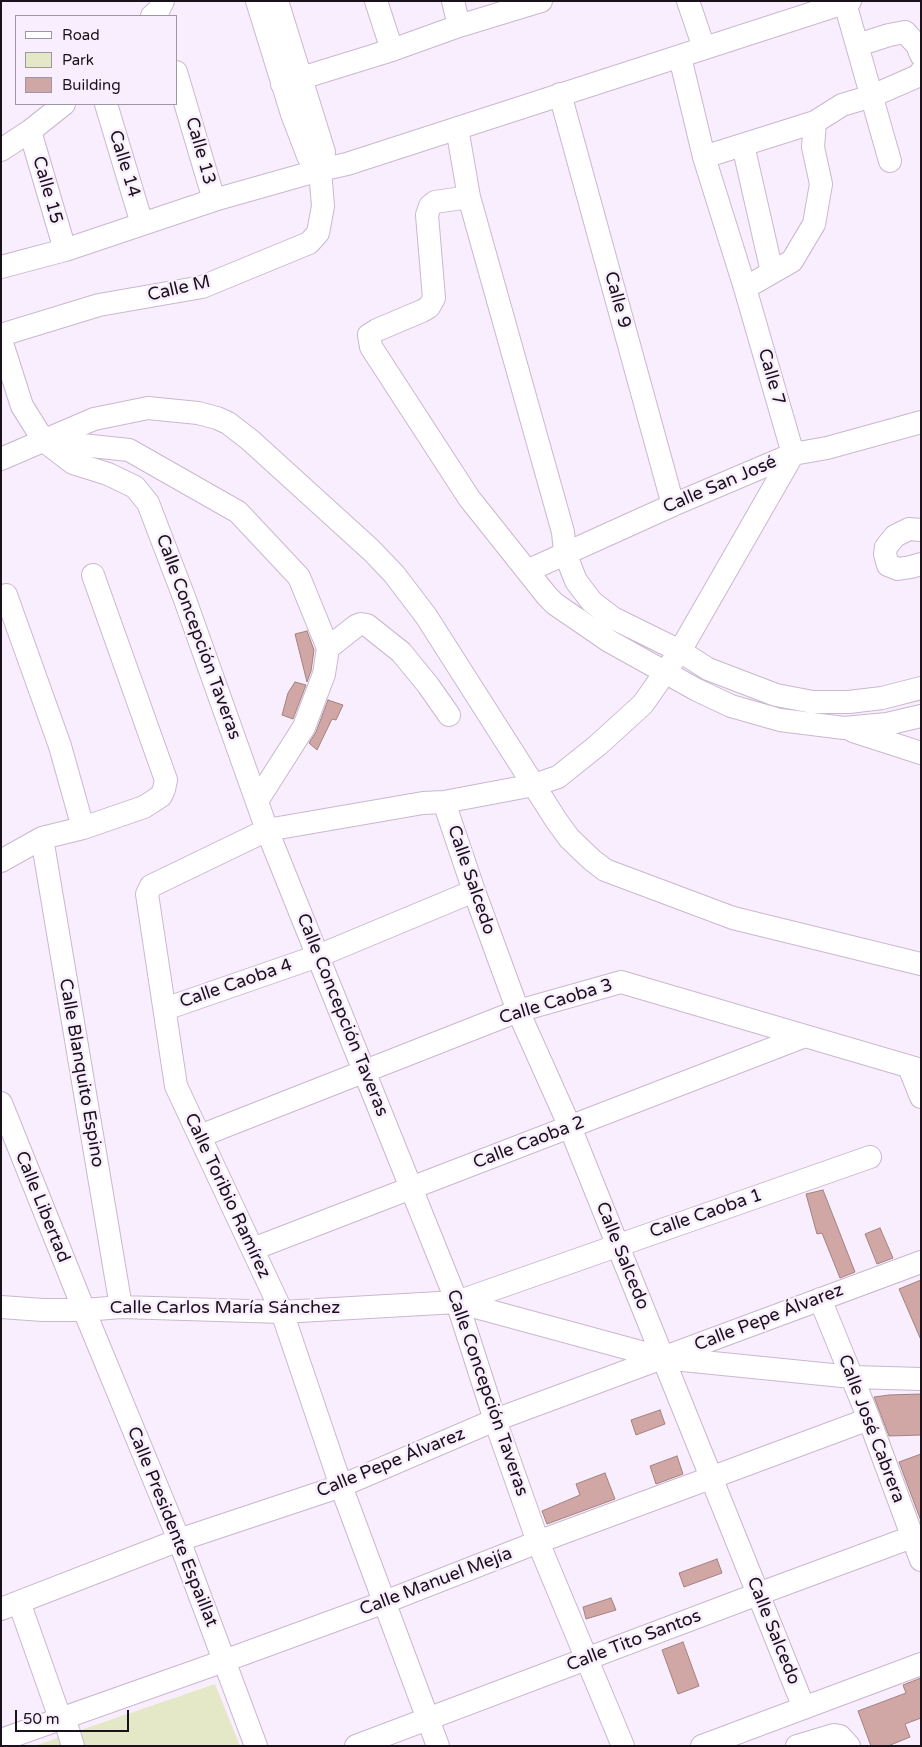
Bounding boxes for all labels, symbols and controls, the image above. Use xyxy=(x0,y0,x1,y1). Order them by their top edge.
legend xyxy=(15,15,178,105)
text: Road xyxy=(62,26,100,44)
text: Park xyxy=(62,51,94,69)
text: Building xyxy=(62,76,121,94)
street label: Calle 13 xyxy=(180,115,220,187)
street label: Calle 14 xyxy=(104,128,144,200)
street label: Calle 15 xyxy=(27,154,67,226)
street label: Calle 9 xyxy=(599,269,635,331)
street label: Calle M xyxy=(145,271,213,307)
street label: Calle 7 xyxy=(753,346,789,408)
street label: Calle San José xyxy=(660,451,780,519)
street label: Calle Concepción Taveras xyxy=(151,531,245,743)
street label: Calle Salcedo xyxy=(442,823,500,937)
street label: Calle Concepción Taveras xyxy=(291,910,393,1120)
street label: Calle Caoba 4 xyxy=(177,955,295,1013)
street label: Calle Caoba 3 xyxy=(497,974,615,1030)
street label: Calle Blanquito Espino xyxy=(54,977,108,1169)
street label: Calle Toribio Ramírez xyxy=(179,1110,275,1282)
street label: Calle Caoba 2 xyxy=(470,1112,588,1174)
street label: Calle Libertad xyxy=(10,1148,74,1266)
street label: Calle Caoba 1 xyxy=(647,1185,765,1243)
street label: Calle Salcedo xyxy=(591,1199,653,1313)
street label: Calle Pepe Álvarez xyxy=(691,1280,847,1356)
street label: Calle Concepción Taveras xyxy=(441,1287,533,1499)
street label: Calle Carlos María Sánchez xyxy=(110,1297,340,1319)
street label: Calle José Cabrera xyxy=(833,1352,909,1506)
street label: Calle Pepe Álvarez xyxy=(314,1423,468,1503)
street label: Calle Presidente Espaillat xyxy=(122,1424,222,1630)
street label: Calle Manuel Mejía xyxy=(357,1543,515,1621)
street label: Calle Salcedo xyxy=(742,1574,804,1688)
street label: Calle Tito Santos xyxy=(564,1605,704,1677)
scale bar xyxy=(18,1700,131,1732)
text: 50 m xyxy=(23,1710,60,1728)

